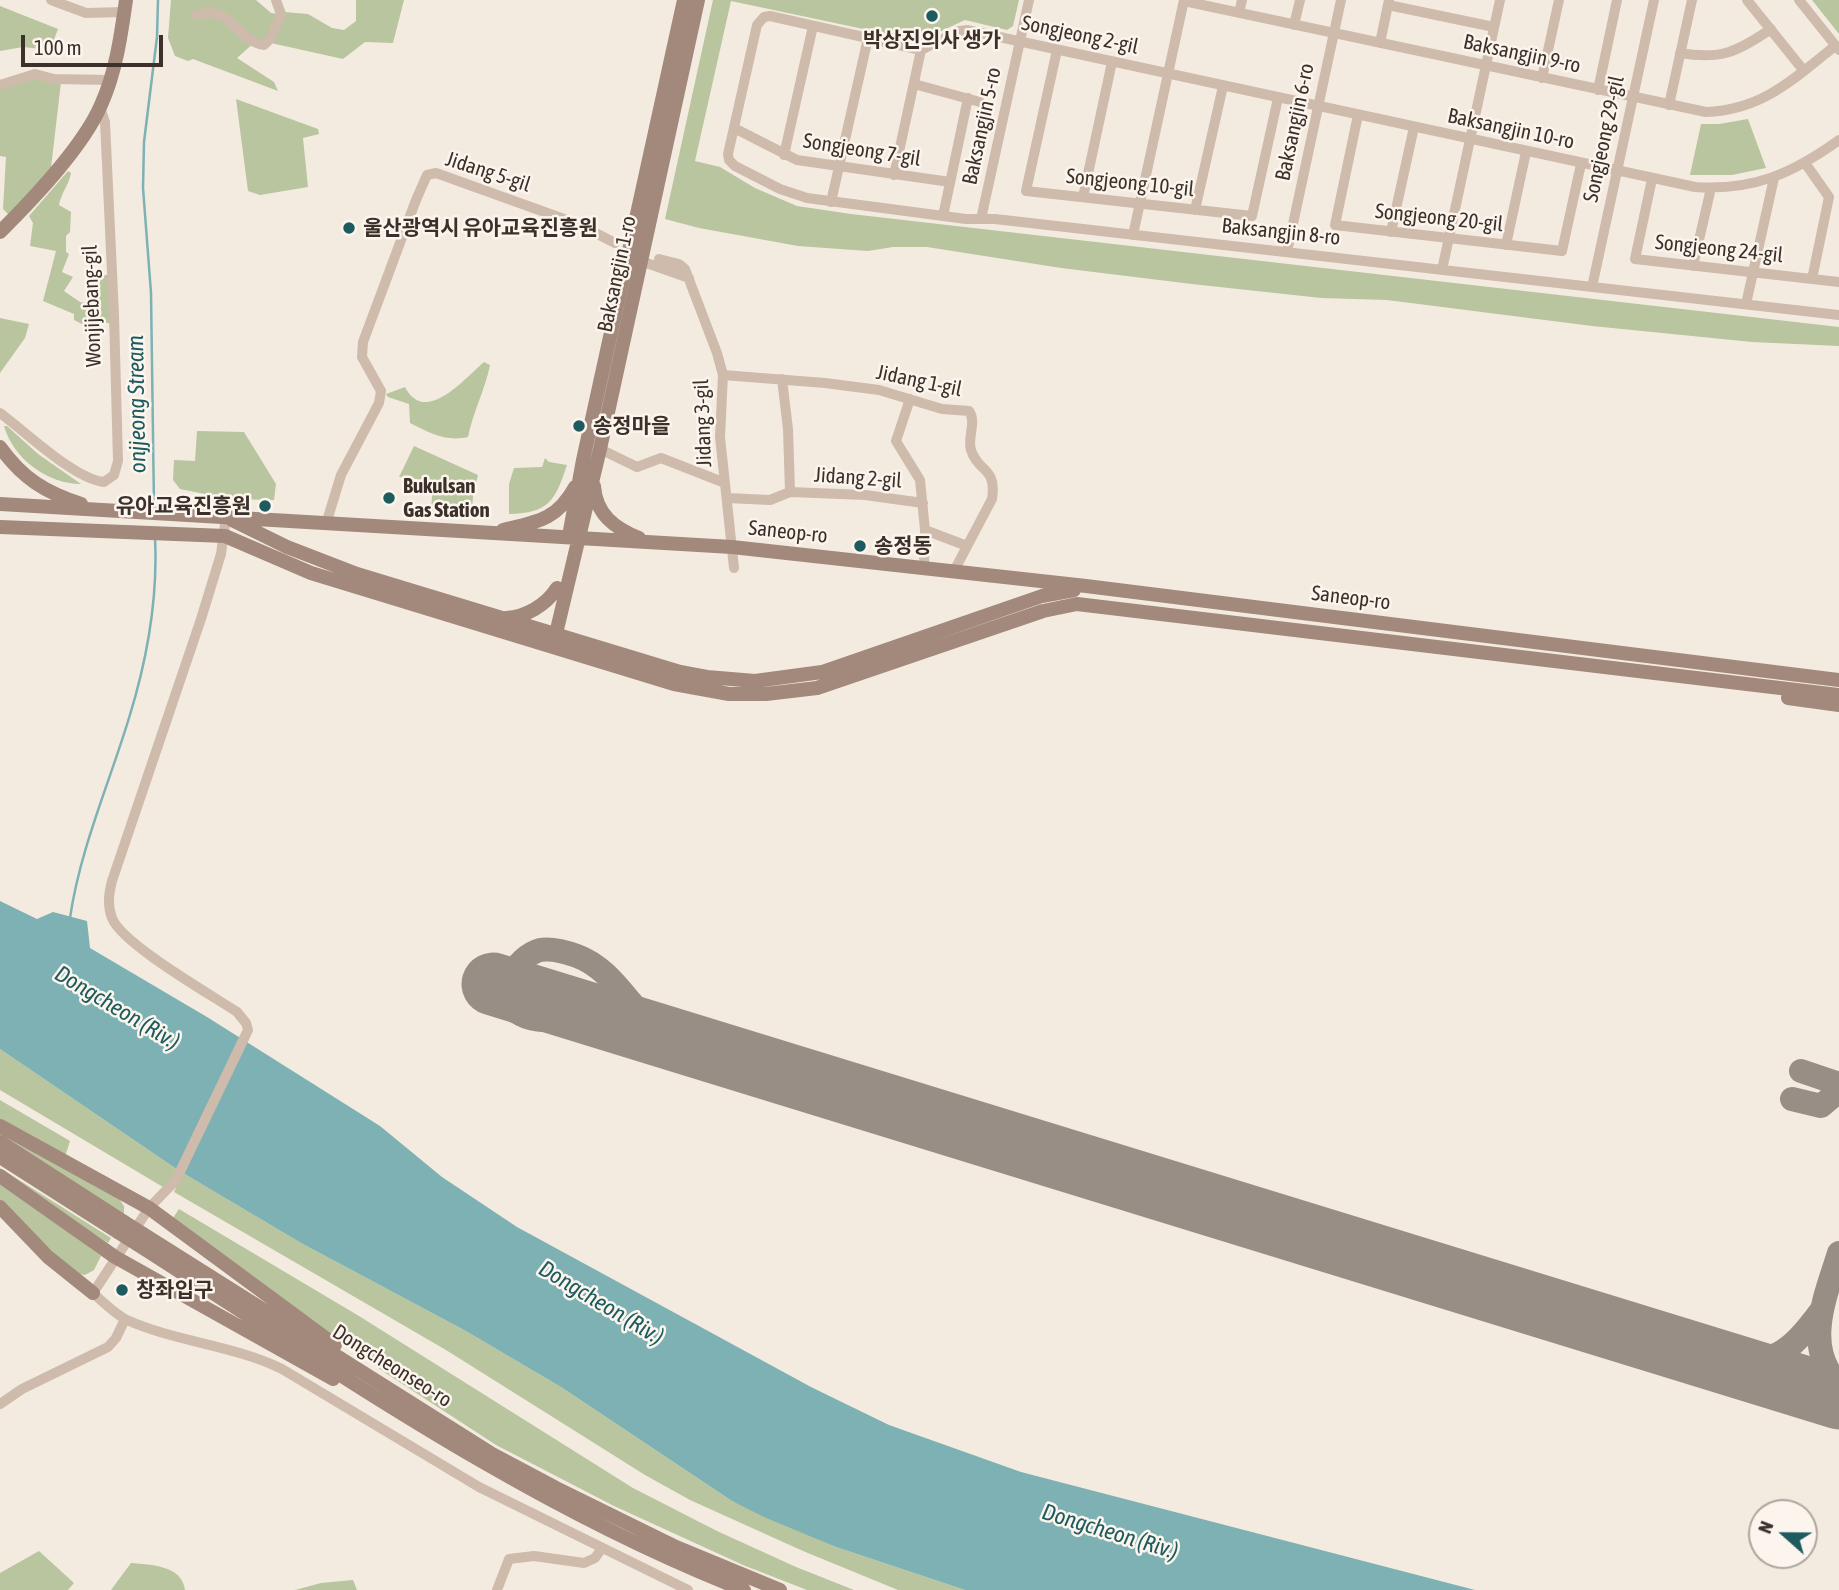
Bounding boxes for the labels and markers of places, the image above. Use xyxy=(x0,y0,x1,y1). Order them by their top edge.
marker: 박상진의사 생가 xyxy=(924,8,940,24)
place label: 박상진의사 생가 xyxy=(863,27,1001,53)
place label: 울산광역시 유아교육진흥원 xyxy=(363,215,598,241)
marker: 울산광역시 유아교육진흥원 xyxy=(341,220,357,236)
place label: 송정마을 xyxy=(593,413,670,439)
marker: 송정마을 xyxy=(571,418,587,434)
place label: Bukulsan Gas Station xyxy=(403,473,490,523)
marker: Bukulsan Gas Station xyxy=(381,490,397,506)
place label: 유아교육진흥원 xyxy=(116,493,251,519)
marker: 유아교육진흥원 xyxy=(257,498,273,514)
place label: 송정동 xyxy=(874,533,932,559)
marker: 송정동 xyxy=(852,538,868,554)
place label: 창좌입구 xyxy=(136,1277,213,1303)
marker: 창좌입구 xyxy=(114,1282,130,1298)

